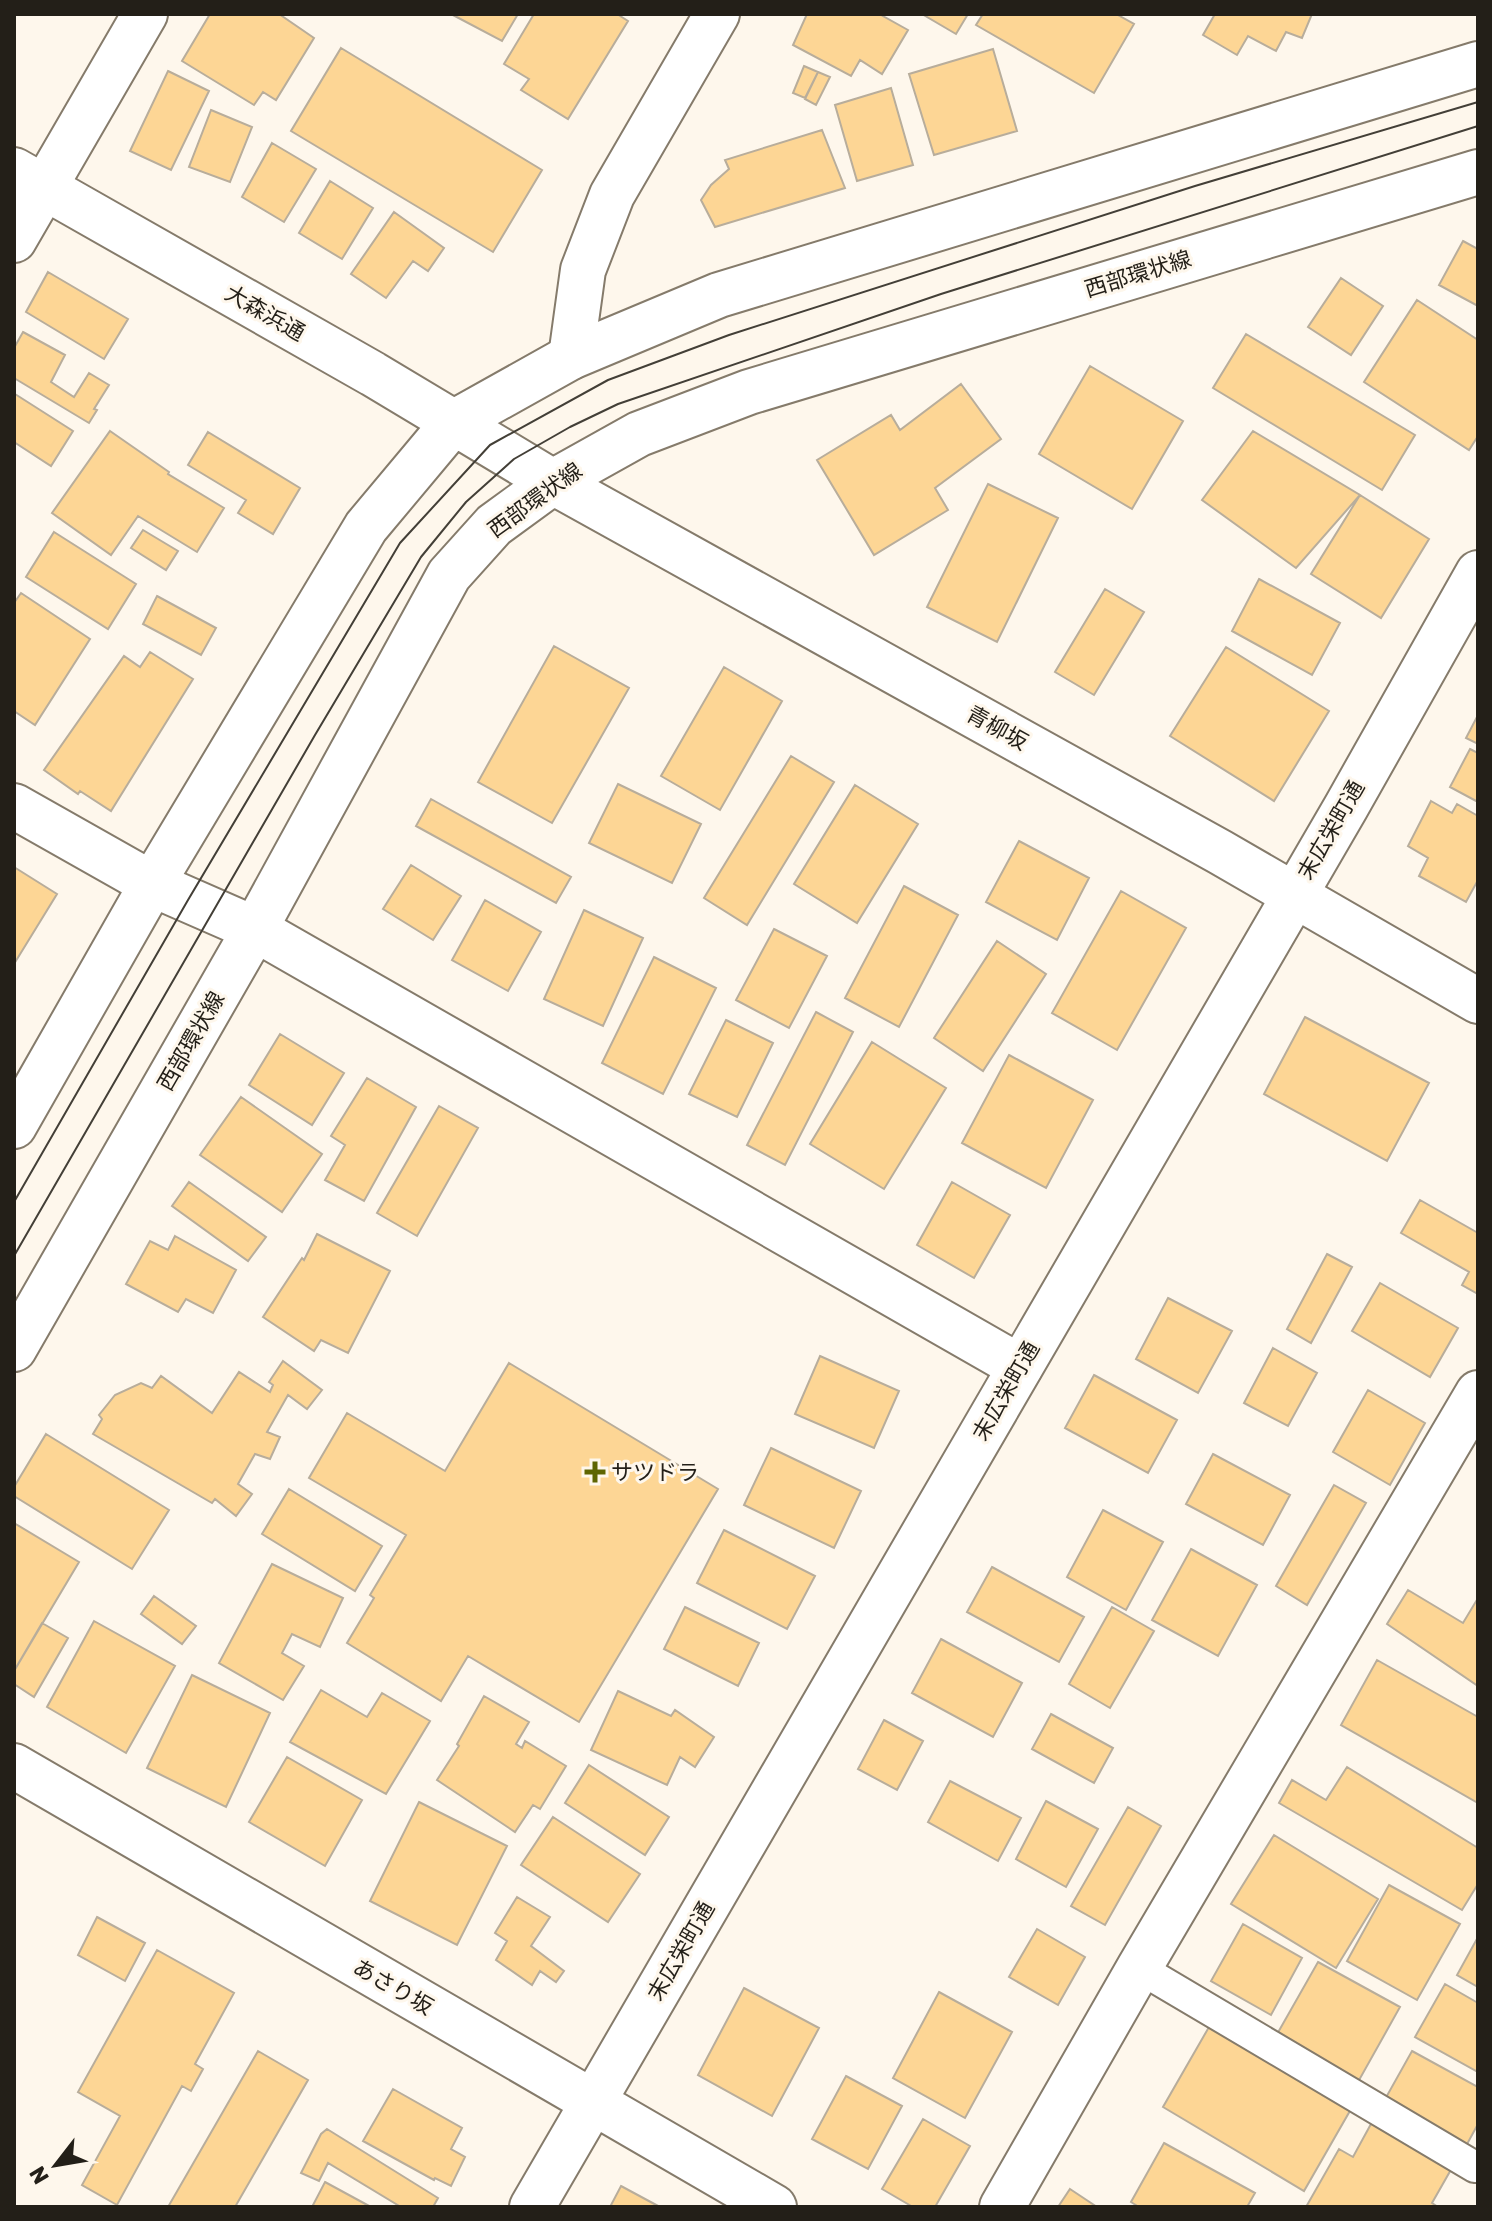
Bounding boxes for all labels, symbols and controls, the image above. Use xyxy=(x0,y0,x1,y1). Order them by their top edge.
street label: 西部環状線 xyxy=(1081,245,1195,303)
street label: 大森浜通 xyxy=(220,279,310,347)
street label: 西部環状線 xyxy=(483,457,587,543)
street label: 青柳坂 xyxy=(962,700,1032,756)
street label: 末広栄町通 xyxy=(1292,776,1370,884)
street label: 西部環状線 xyxy=(152,987,230,1095)
street label: 末広栄町通 xyxy=(967,1337,1045,1445)
place label: サツドラ xyxy=(611,1459,699,1486)
marker: サツドラ xyxy=(586,1463,604,1481)
street label: 末広栄町通 xyxy=(642,1897,720,2005)
street label: あさり坂 xyxy=(348,1953,438,2021)
north arrow xyxy=(16,2125,96,2205)
text: N xyxy=(24,2161,55,2189)

